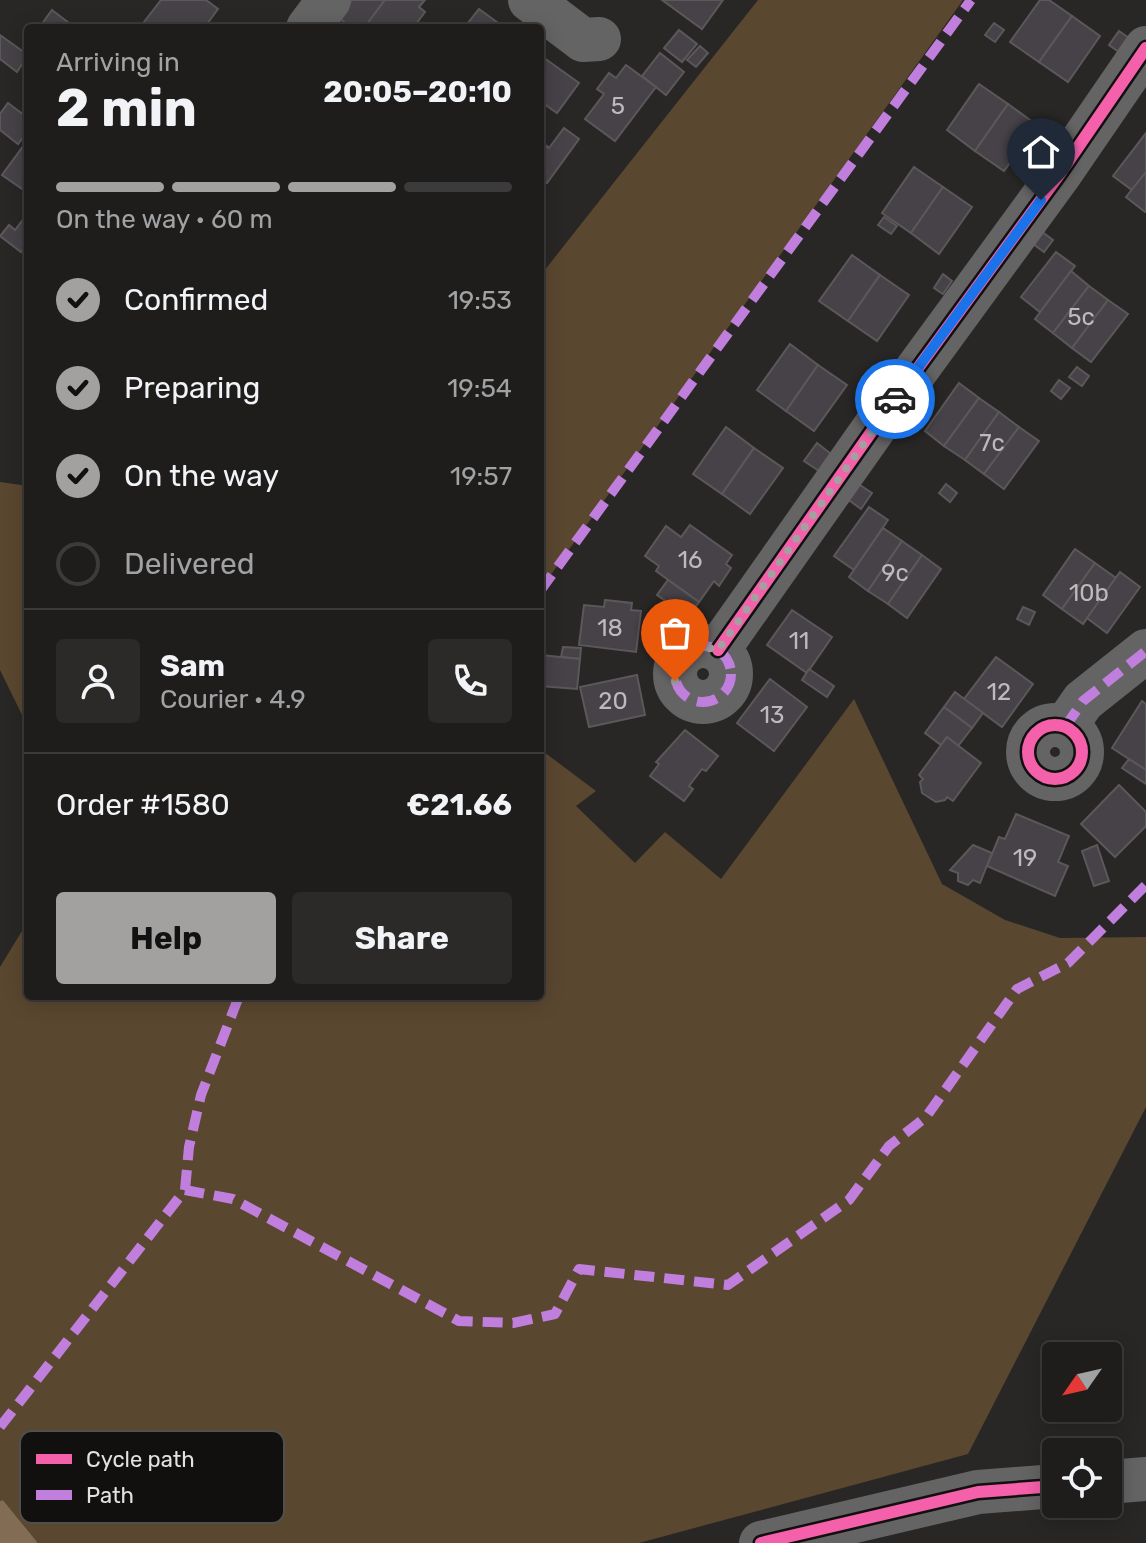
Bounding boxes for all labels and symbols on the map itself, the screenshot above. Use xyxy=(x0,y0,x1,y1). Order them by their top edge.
house number: 5 xyxy=(611,92,625,120)
pin xyxy=(1007,118,1075,200)
house number: 5c xyxy=(1067,303,1095,331)
courier xyxy=(855,359,935,439)
house number: 7c xyxy=(979,429,1005,457)
house number: 16 xyxy=(678,546,702,574)
house number: 9c xyxy=(881,559,909,587)
house number: 10b xyxy=(1069,579,1109,607)
pin xyxy=(641,599,709,681)
house number: 18 xyxy=(597,614,623,642)
house number: 11 xyxy=(789,627,809,655)
house number: 12 xyxy=(987,678,1011,706)
house number: 20 xyxy=(598,687,628,715)
house number: 13 xyxy=(760,701,784,729)
house number: 19 xyxy=(1013,844,1037,872)
north arrow xyxy=(1042,1342,1122,1422)
legend xyxy=(20,1431,284,1523)
text: Cycle path xyxy=(86,1446,195,1473)
text: Path xyxy=(86,1482,134,1509)

